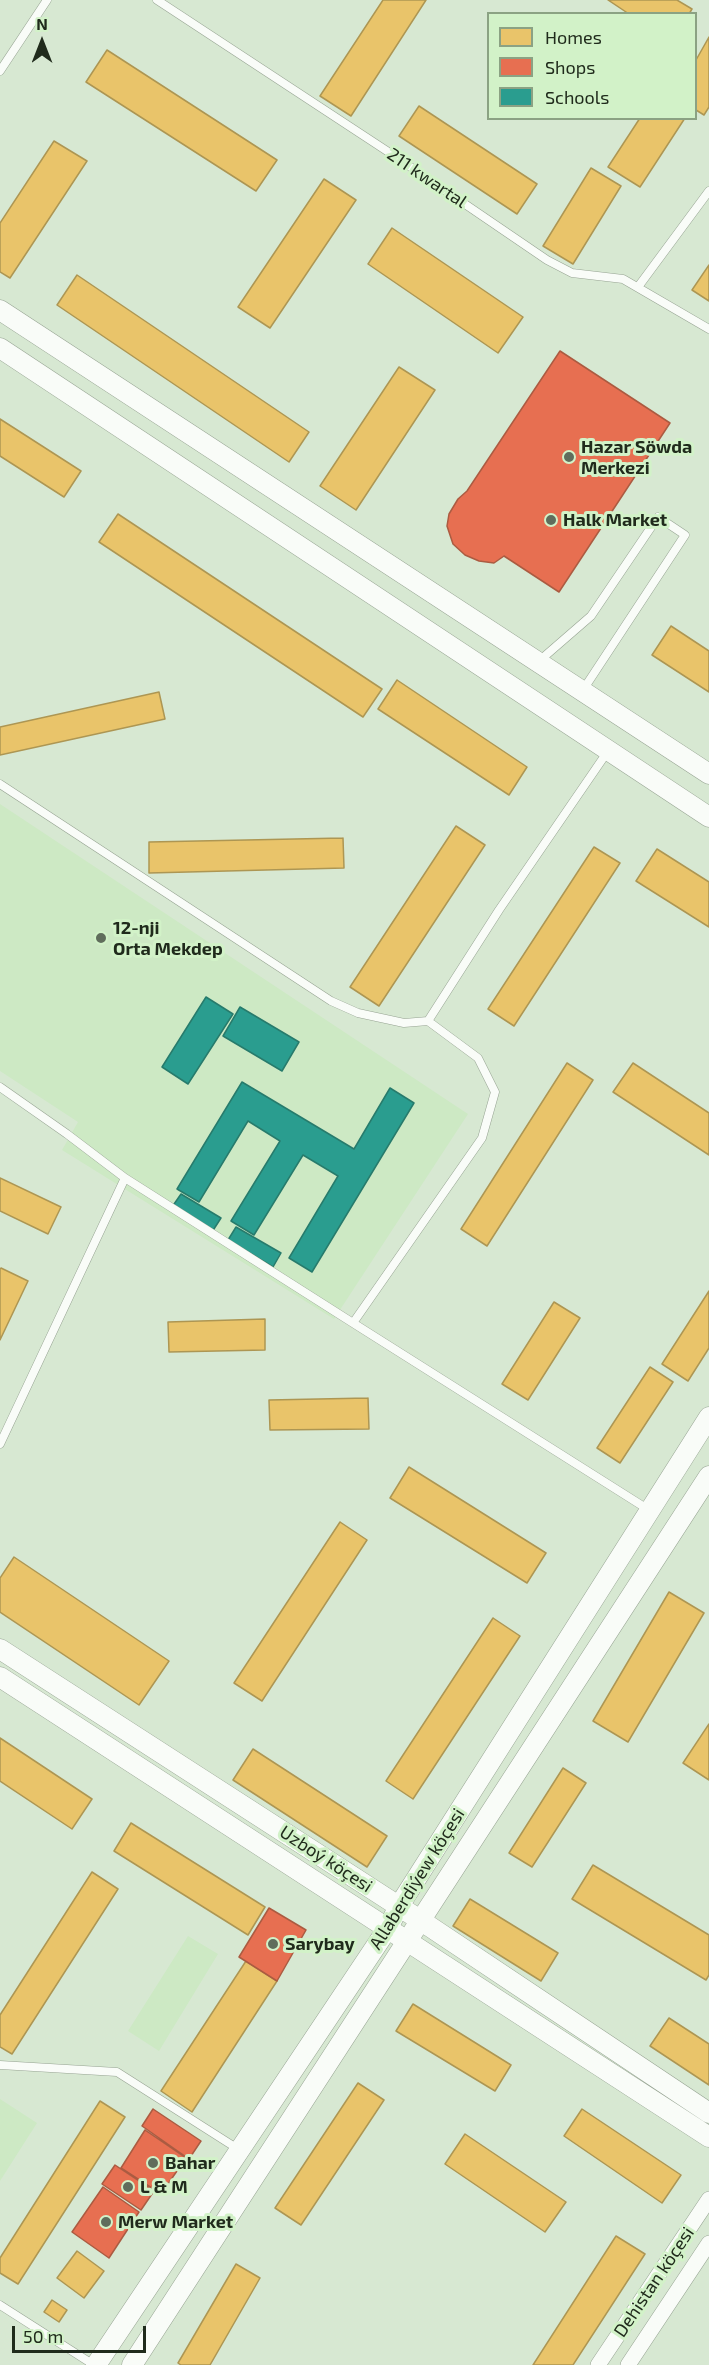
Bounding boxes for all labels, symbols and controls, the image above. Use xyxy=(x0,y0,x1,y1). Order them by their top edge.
north arrow xyxy=(12,12,72,72)
legend xyxy=(487,12,697,120)
text: N xyxy=(36,14,48,33)
text: Homes xyxy=(545,26,602,48)
text: Shops xyxy=(545,56,595,78)
text: Schools xyxy=(545,86,609,108)
street label: 211 kwartal xyxy=(383,143,471,213)
place label: Hazar Söwda Merkezi xyxy=(581,436,692,478)
marker: Hazar Söwda Merkezi xyxy=(562,450,576,464)
place label: Halk Market xyxy=(563,509,667,531)
marker: Halk Market xyxy=(544,513,558,527)
place label: 12-nji Orta Mekdep xyxy=(113,917,223,960)
marker: 12-nji Orta Mekdep xyxy=(94,931,108,945)
street label: Allaberdiýew köçesi xyxy=(365,1804,469,1954)
street label: Uzboý köçesi xyxy=(276,1821,376,1897)
place label: Sarybay xyxy=(285,1933,355,1955)
marker: Sarybay xyxy=(266,1937,280,1951)
place label: Bahar xyxy=(165,2152,216,2174)
marker: Bahar xyxy=(146,2156,160,2170)
place label: L & M xyxy=(140,2176,188,2198)
marker: L & M xyxy=(121,2180,135,2194)
place label: Merw Market xyxy=(118,2211,233,2233)
marker: Merw Market xyxy=(99,2215,113,2229)
street label: Dehistan köçesi xyxy=(609,2223,699,2341)
scale bar xyxy=(15,2314,148,2352)
text: 50 m xyxy=(23,2325,63,2347)

